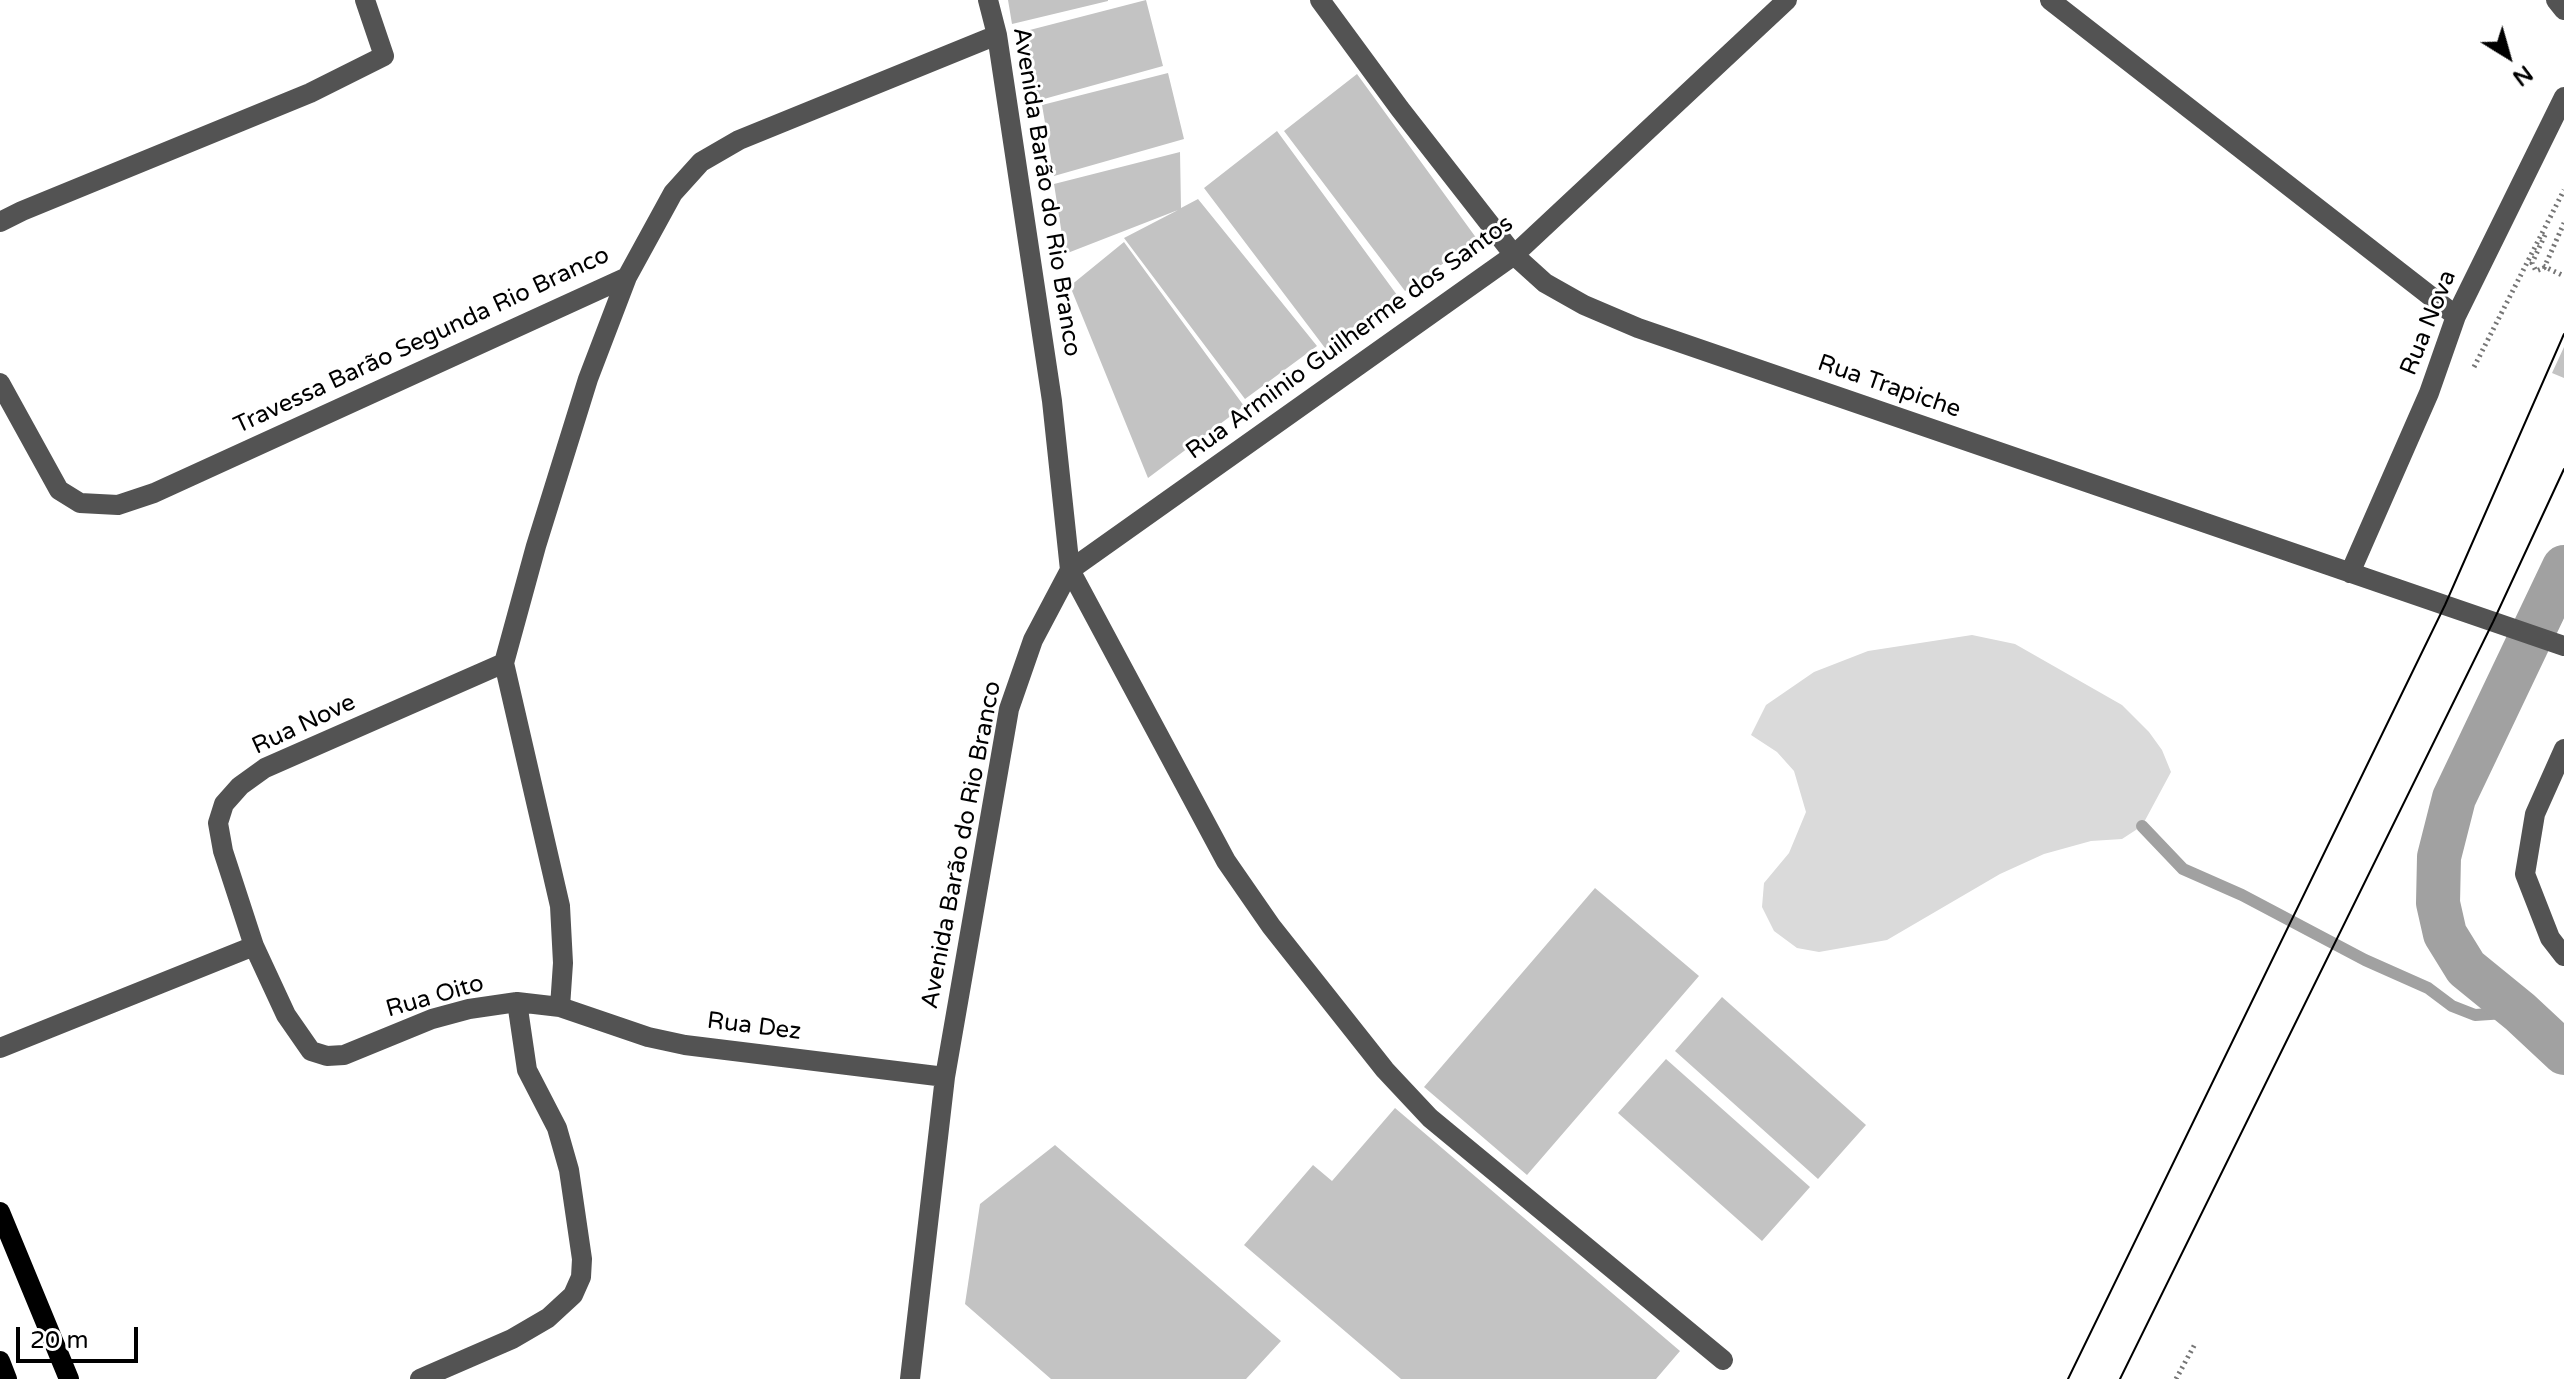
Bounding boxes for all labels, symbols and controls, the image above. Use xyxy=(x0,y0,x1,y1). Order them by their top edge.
north arrow xyxy=(2468,16,2548,96)
street label: Avenida Barão do Rio Branco xyxy=(1006,25,1086,359)
text: N xyxy=(2508,59,2537,91)
street label: Rua Arminio Guilherme dos Santos xyxy=(1181,210,1519,466)
street label: Travessa Barão Segunda Rio Branco xyxy=(230,241,614,441)
street label: Rua Nova xyxy=(2395,266,2463,380)
street label: Rua Trapiche xyxy=(1814,349,1964,425)
street label: Avenida Barão do Rio Branco xyxy=(916,679,1008,1011)
street label: Rua Nove xyxy=(248,689,360,761)
street label: Rua Oito xyxy=(383,969,487,1025)
street label: Rua Dez xyxy=(705,1007,803,1047)
scale bar xyxy=(20,1311,142,1361)
text: 20 m xyxy=(30,1326,88,1355)

